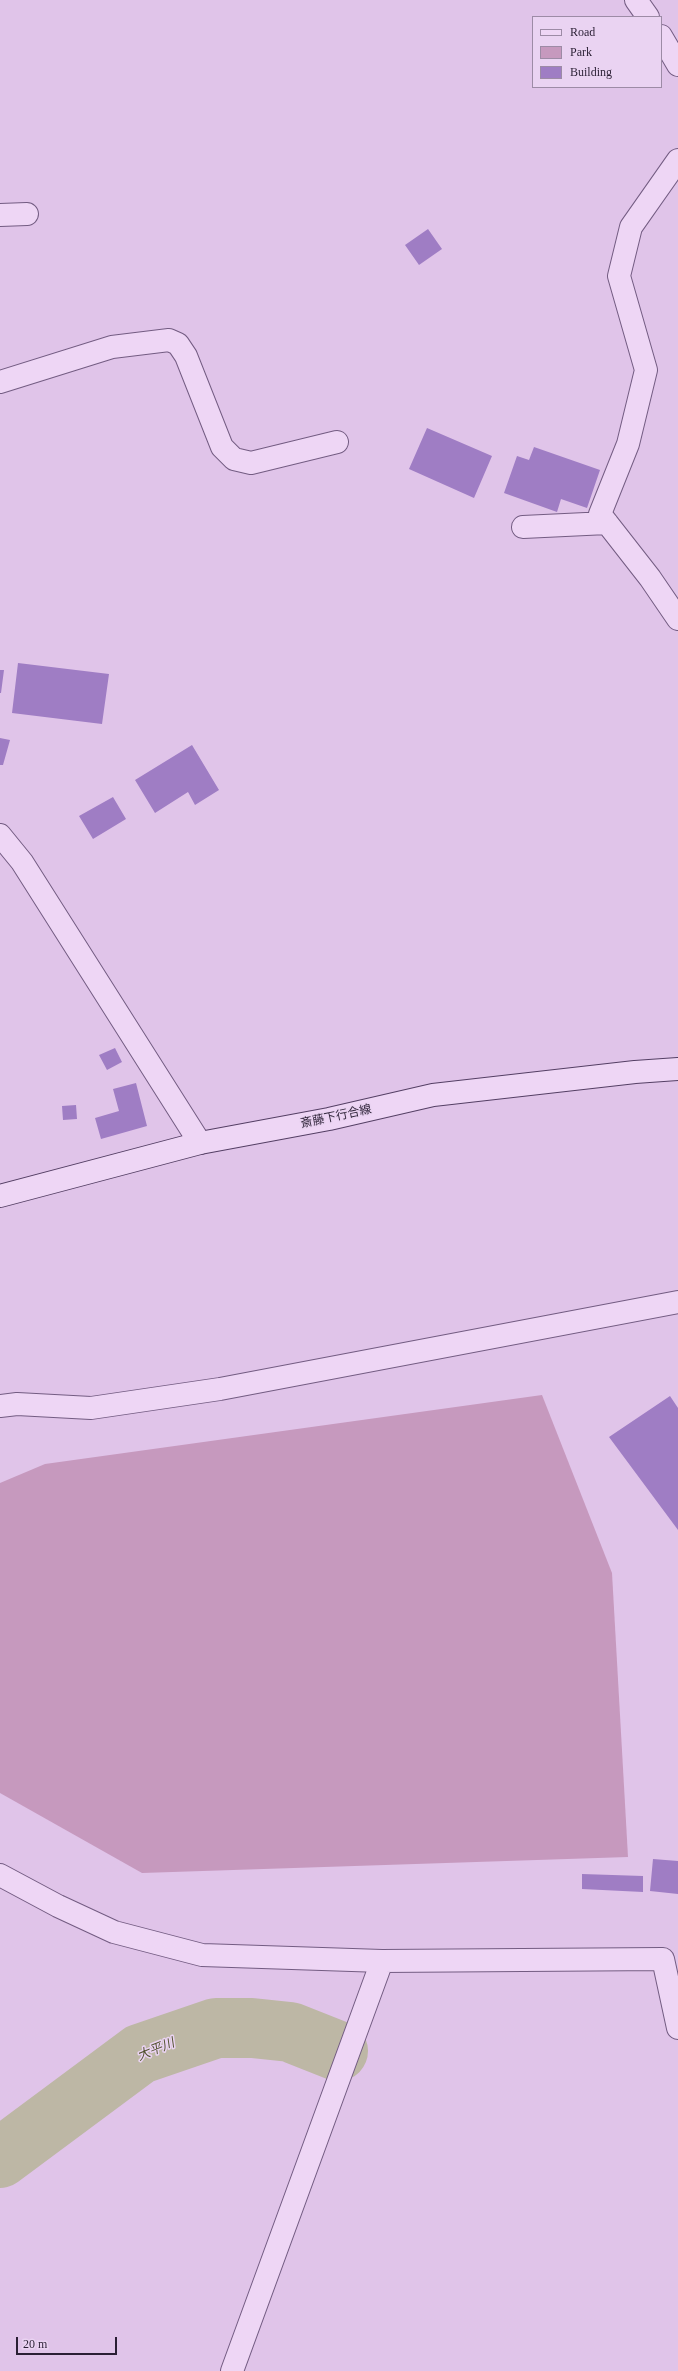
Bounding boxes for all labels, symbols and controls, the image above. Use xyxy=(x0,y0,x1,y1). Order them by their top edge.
legend xyxy=(532,16,662,88)
text: Road xyxy=(570,25,595,39)
text: Park xyxy=(570,45,592,59)
text: Building xyxy=(570,65,612,79)
street label: 斎藤下行合線 xyxy=(299,1102,373,1132)
water label: 大平川 xyxy=(135,2035,177,2065)
scale bar xyxy=(18,2329,119,2355)
text: 20 m xyxy=(23,2337,47,2351)

